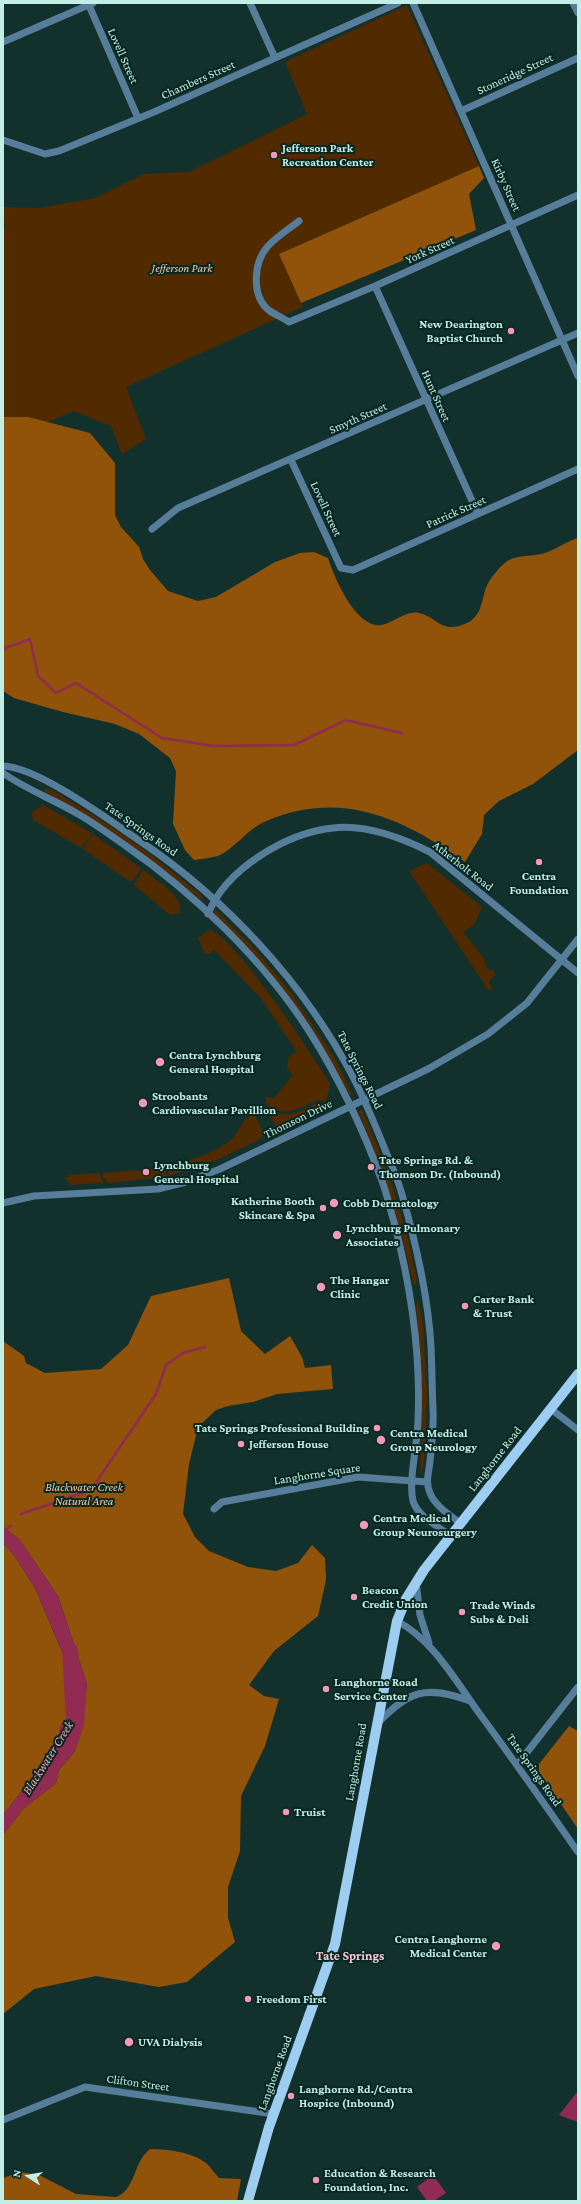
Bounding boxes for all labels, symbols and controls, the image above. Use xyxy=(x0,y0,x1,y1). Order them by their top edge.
street label: Lovell Street xyxy=(104,26,142,86)
street label: Stoneridge Street xyxy=(475,50,555,98)
street label: Chambers Street xyxy=(159,57,237,103)
place label: Jefferson Park Recreation Center xyxy=(282,141,374,169)
marker: Jefferson Park Recreation Center xyxy=(269,150,279,160)
street label: Kirby Street xyxy=(488,156,524,214)
street label: York Street xyxy=(403,233,457,267)
park label: Jefferson Park xyxy=(152,261,212,275)
place label: New Dearington Baptist Church xyxy=(419,317,503,345)
marker: New Dearington Baptist Church xyxy=(506,326,516,336)
street label: Hunt Street xyxy=(418,368,454,424)
street label: Smyth Street xyxy=(327,399,389,437)
street label: Lovell Street xyxy=(307,479,345,539)
street label: Patrick Street xyxy=(424,492,488,532)
street label: Tate Springs Road xyxy=(102,798,180,860)
street label: Atherholt Road xyxy=(430,838,496,894)
marker: Centra Foundation xyxy=(534,857,544,867)
place label: Centra Foundation xyxy=(509,869,569,897)
street label: Tate Springs Road xyxy=(334,1028,386,1112)
place label: Centra Lynchburg General Hospital xyxy=(169,1048,261,1076)
marker: Centra Lynchburg General Hospital xyxy=(154,1056,166,1068)
place label: Stroobants Cardiovascular Pavillion xyxy=(152,1089,276,1117)
street label: Thomson Drive xyxy=(262,1096,334,1142)
marker: Stroobants Cardiovascular Pavillion xyxy=(137,1097,149,1109)
place label: Tate Springs Rd. & Thomson Dr. (Inbound) xyxy=(379,1153,501,1181)
place label: Lynchburg General Hospital xyxy=(154,1158,239,1186)
marker: Tate Springs Rd. & Thomson Dr. (Inbound) xyxy=(366,1162,376,1172)
marker: Lynchburg General Hospital xyxy=(141,1167,151,1177)
place label: Katherine Booth Skincare & Spa xyxy=(231,1194,315,1222)
place label: Cobb Dermatology xyxy=(343,1196,439,1210)
marker: Cobb Dermatology xyxy=(328,1197,340,1209)
marker: Katherine Booth Skincare & Spa xyxy=(318,1203,328,1213)
place label: Lynchburg Pulmonary Associates xyxy=(346,1221,460,1249)
marker: Lynchburg Pulmonary Associates xyxy=(331,1229,343,1241)
place label: The Hangar Clinic xyxy=(330,1273,390,1301)
marker: The Hangar Clinic xyxy=(315,1281,327,1293)
place label: Carter Bank & Trust xyxy=(473,1292,534,1320)
marker: Carter Bank & Trust xyxy=(460,1301,470,1311)
place label: Tate Springs Professional Building xyxy=(195,1421,369,1435)
marker: Tate Springs Professional Building xyxy=(372,1423,382,1433)
street label: Langhorne Road xyxy=(465,1424,525,1494)
place label: Centra Medical Group Neurology xyxy=(390,1426,477,1454)
marker: Centra Medical Group Neurology xyxy=(375,1434,387,1446)
place label: Jefferson House xyxy=(249,1437,328,1451)
marker: Jefferson House xyxy=(236,1439,246,1449)
street label: Langhorne Square xyxy=(273,1460,361,1488)
park label: Blackwater Creek Natural Area xyxy=(45,1480,123,1508)
place label: Centra Medical Group Neurosurgery xyxy=(373,1511,477,1539)
marker: Centra Medical Group Neurosurgery xyxy=(358,1519,370,1531)
place label: Beacon Credit Union xyxy=(362,1583,428,1611)
marker: Beacon Credit Union xyxy=(349,1592,359,1602)
place label: Trade Winds Subs & Deli xyxy=(470,1598,535,1626)
marker: Trade Winds Subs & Deli xyxy=(457,1607,467,1617)
place label: Langhorne Road Service Center xyxy=(334,1675,418,1703)
marker: Langhorne Road Service Center xyxy=(321,1684,331,1694)
water label: Blackwater Creek xyxy=(19,1718,77,1798)
street label: Langhorne Road xyxy=(342,1722,370,1802)
street label: Tate Springs Road xyxy=(503,1731,565,1809)
place label: Truist xyxy=(294,1805,325,1819)
marker: Truist xyxy=(281,1807,291,1817)
place label: Centra Langhorne Medical Center xyxy=(395,1932,487,1960)
marker: Centra Langhorne Medical Center xyxy=(490,1940,502,1952)
district label: Tate Springs xyxy=(316,1948,384,1964)
place label: Freedom First xyxy=(256,1992,327,2006)
marker: Freedom First xyxy=(243,1994,253,2004)
street label: Langhorne Road xyxy=(255,2034,295,2112)
place label: UVA Dialysis xyxy=(138,2035,202,2049)
marker: UVA Dialysis xyxy=(123,2036,135,2048)
street label: Clifton Street xyxy=(106,2071,170,2095)
place label: Langhorne Rd./Centra Hospice (Inbound) xyxy=(299,2082,413,2110)
marker: Langhorne Rd./Centra Hospice (Inbound) xyxy=(286,2091,296,2101)
north arrow xyxy=(8,2156,48,2196)
place label: Education & Research Foundation, Inc. xyxy=(324,2166,436,2194)
text: N xyxy=(10,2169,23,2178)
marker: Education & Research Foundation, Inc. xyxy=(311,2175,321,2185)

